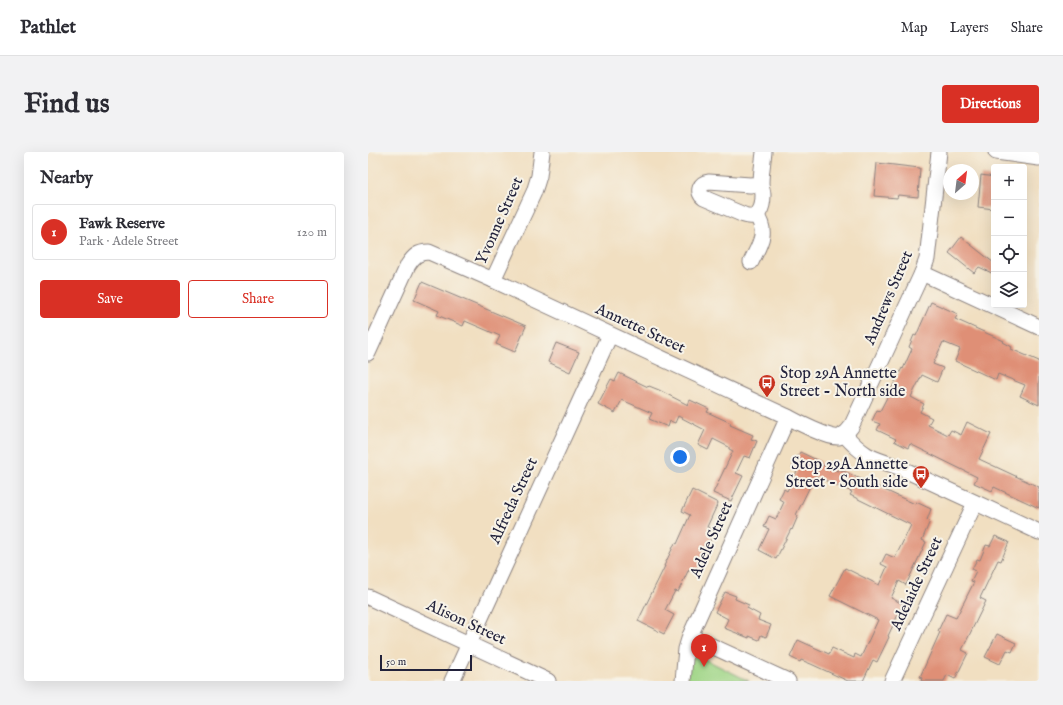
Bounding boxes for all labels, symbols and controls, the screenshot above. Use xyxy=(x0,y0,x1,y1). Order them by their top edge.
text: Pathlet xyxy=(20,16,76,40)
text: Map xyxy=(901,19,928,37)
text: Layers xyxy=(950,19,989,37)
text: Share xyxy=(1011,19,1043,37)
button: Directions xyxy=(942,85,1039,123)
text: Find us xyxy=(24,87,110,122)
north arrow xyxy=(943,164,979,200)
map controls xyxy=(991,164,1027,308)
button: + xyxy=(991,164,1027,200)
text: Nearby xyxy=(40,168,93,189)
street label: Yvonne Street xyxy=(472,174,528,268)
button: − xyxy=(991,200,1027,236)
text: Fawk Reserve xyxy=(79,214,165,233)
text: 1 xyxy=(52,224,56,241)
text: 120 m xyxy=(297,224,327,241)
text: Park · Adele Street xyxy=(79,233,179,250)
button: locate xyxy=(991,236,1027,272)
street label: Andrews Street xyxy=(860,247,918,349)
button: layers xyxy=(991,272,1027,308)
button: Save xyxy=(40,280,180,318)
button: Share xyxy=(188,280,328,318)
street label: Annette Street xyxy=(591,299,689,359)
place label: Stop 29A Annette Street - North side xyxy=(780,364,905,402)
bus stop icon: Stop 29A Annette Street - North side xyxy=(757,373,777,398)
your location xyxy=(670,447,690,467)
street label: Alfreda Street xyxy=(485,454,543,548)
place label: Stop 29A Annette Street - South side xyxy=(786,455,908,493)
bus stop icon: Stop 29A Annette Street - South side xyxy=(911,464,931,489)
street label: Adele Street xyxy=(686,498,738,582)
street label: Adelaide Street xyxy=(886,533,948,635)
street label: Alison Street xyxy=(422,595,509,650)
pin: 1 xyxy=(691,634,717,667)
scale bar xyxy=(380,653,472,672)
text: 50 m xyxy=(386,655,406,669)

